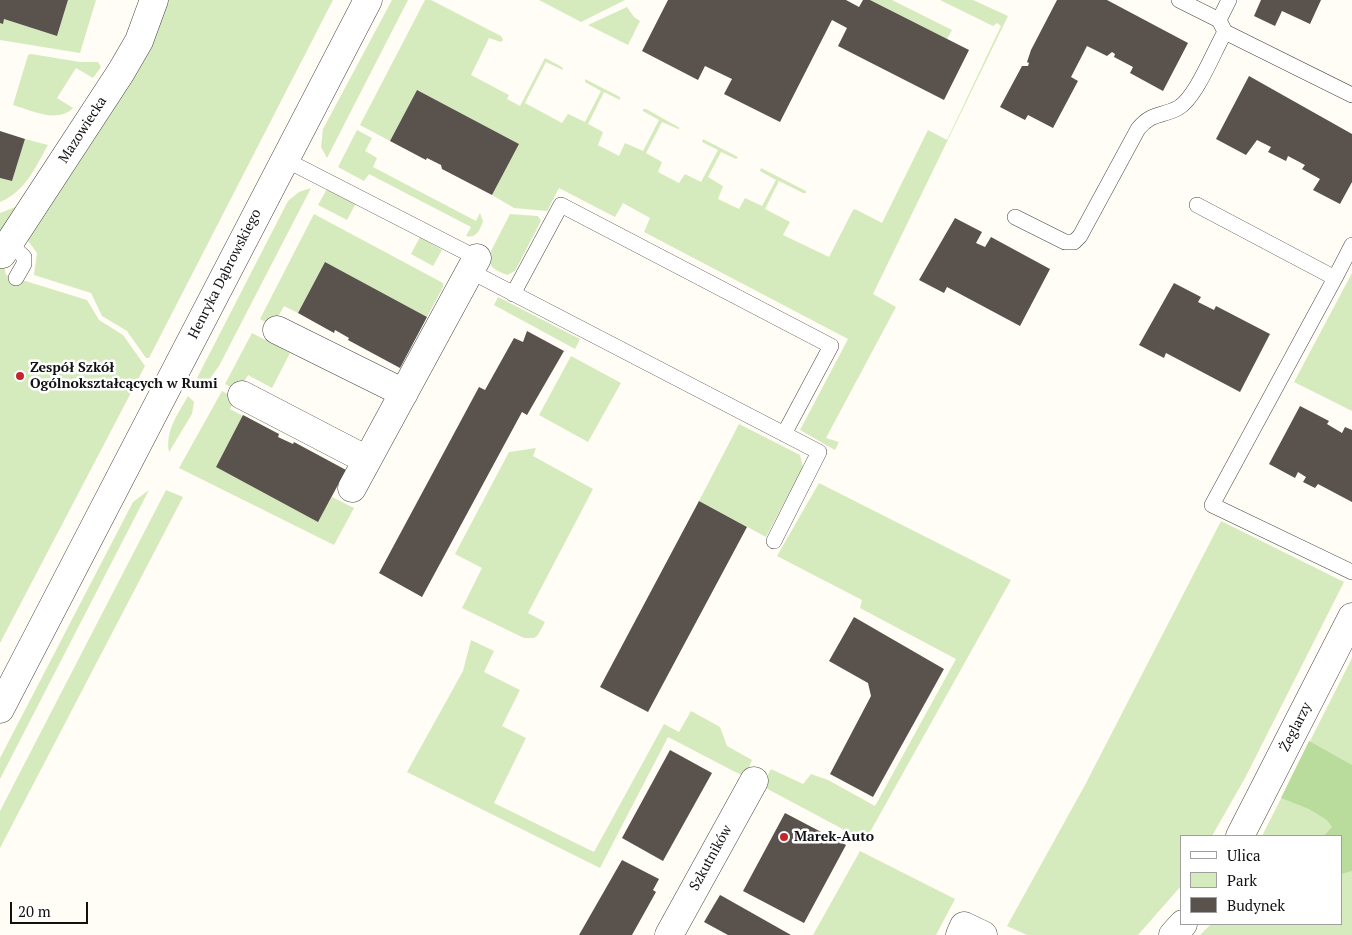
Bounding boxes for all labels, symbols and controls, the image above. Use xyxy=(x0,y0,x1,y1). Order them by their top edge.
street label: Mazowiecka xyxy=(55,94,111,166)
street label: Henryka Dąbrowskiego xyxy=(185,206,265,342)
place label: Zespół Szkół Ogólnokształcących w Rumi xyxy=(30,360,218,392)
marker: Zespół Szkół Ogólnokształcących w Rumi xyxy=(14,370,26,382)
street label: Żeglarzy xyxy=(1276,700,1316,754)
street label: Szkutników xyxy=(686,822,736,894)
place label: Marek-Auto xyxy=(794,829,874,845)
marker: Marek-Auto xyxy=(778,831,790,843)
legend xyxy=(1180,835,1342,925)
text: Ulica xyxy=(1227,845,1261,865)
text: Park xyxy=(1227,870,1257,890)
scale bar xyxy=(12,892,90,924)
text: Budynek xyxy=(1227,895,1285,915)
text: 20 m xyxy=(18,901,51,921)

